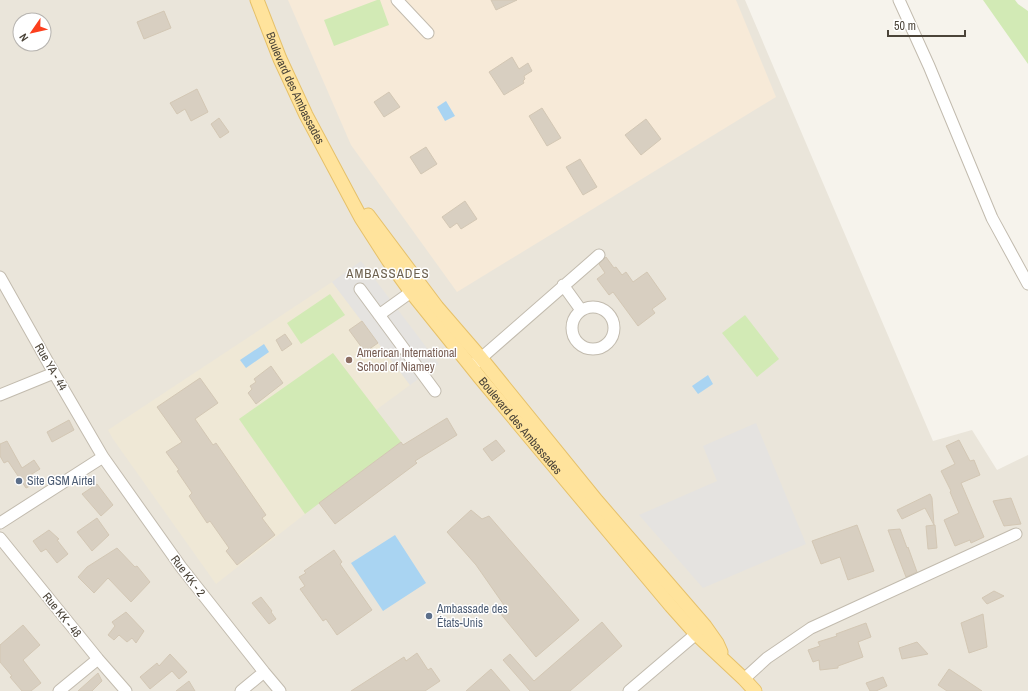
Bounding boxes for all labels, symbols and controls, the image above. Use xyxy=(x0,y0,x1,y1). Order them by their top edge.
north arrow xyxy=(12,12,52,52)
scale bar xyxy=(888,12,965,38)
text: 50 m xyxy=(894,18,916,34)
street label: Boulevard des Ambassades xyxy=(262,30,328,147)
text: N xyxy=(16,31,31,44)
district label: AMBASSADES xyxy=(345,265,430,282)
street label: Rue YA - 44 xyxy=(31,340,71,394)
place label: American International School of Niamey xyxy=(356,345,457,375)
marker: American International School of Niamey xyxy=(344,355,354,365)
street label: Boulevard des Ambassades xyxy=(475,374,566,478)
place label: Site GSM Airtel xyxy=(27,473,95,489)
marker: Site GSM Airtel xyxy=(14,476,24,486)
street label: Rue KK - 2 xyxy=(167,552,209,600)
street label: Rue KK - 48 xyxy=(39,589,85,641)
place label: Ambassade des États-Unis xyxy=(436,601,508,631)
marker: Ambassade des États-Unis xyxy=(424,611,434,621)

